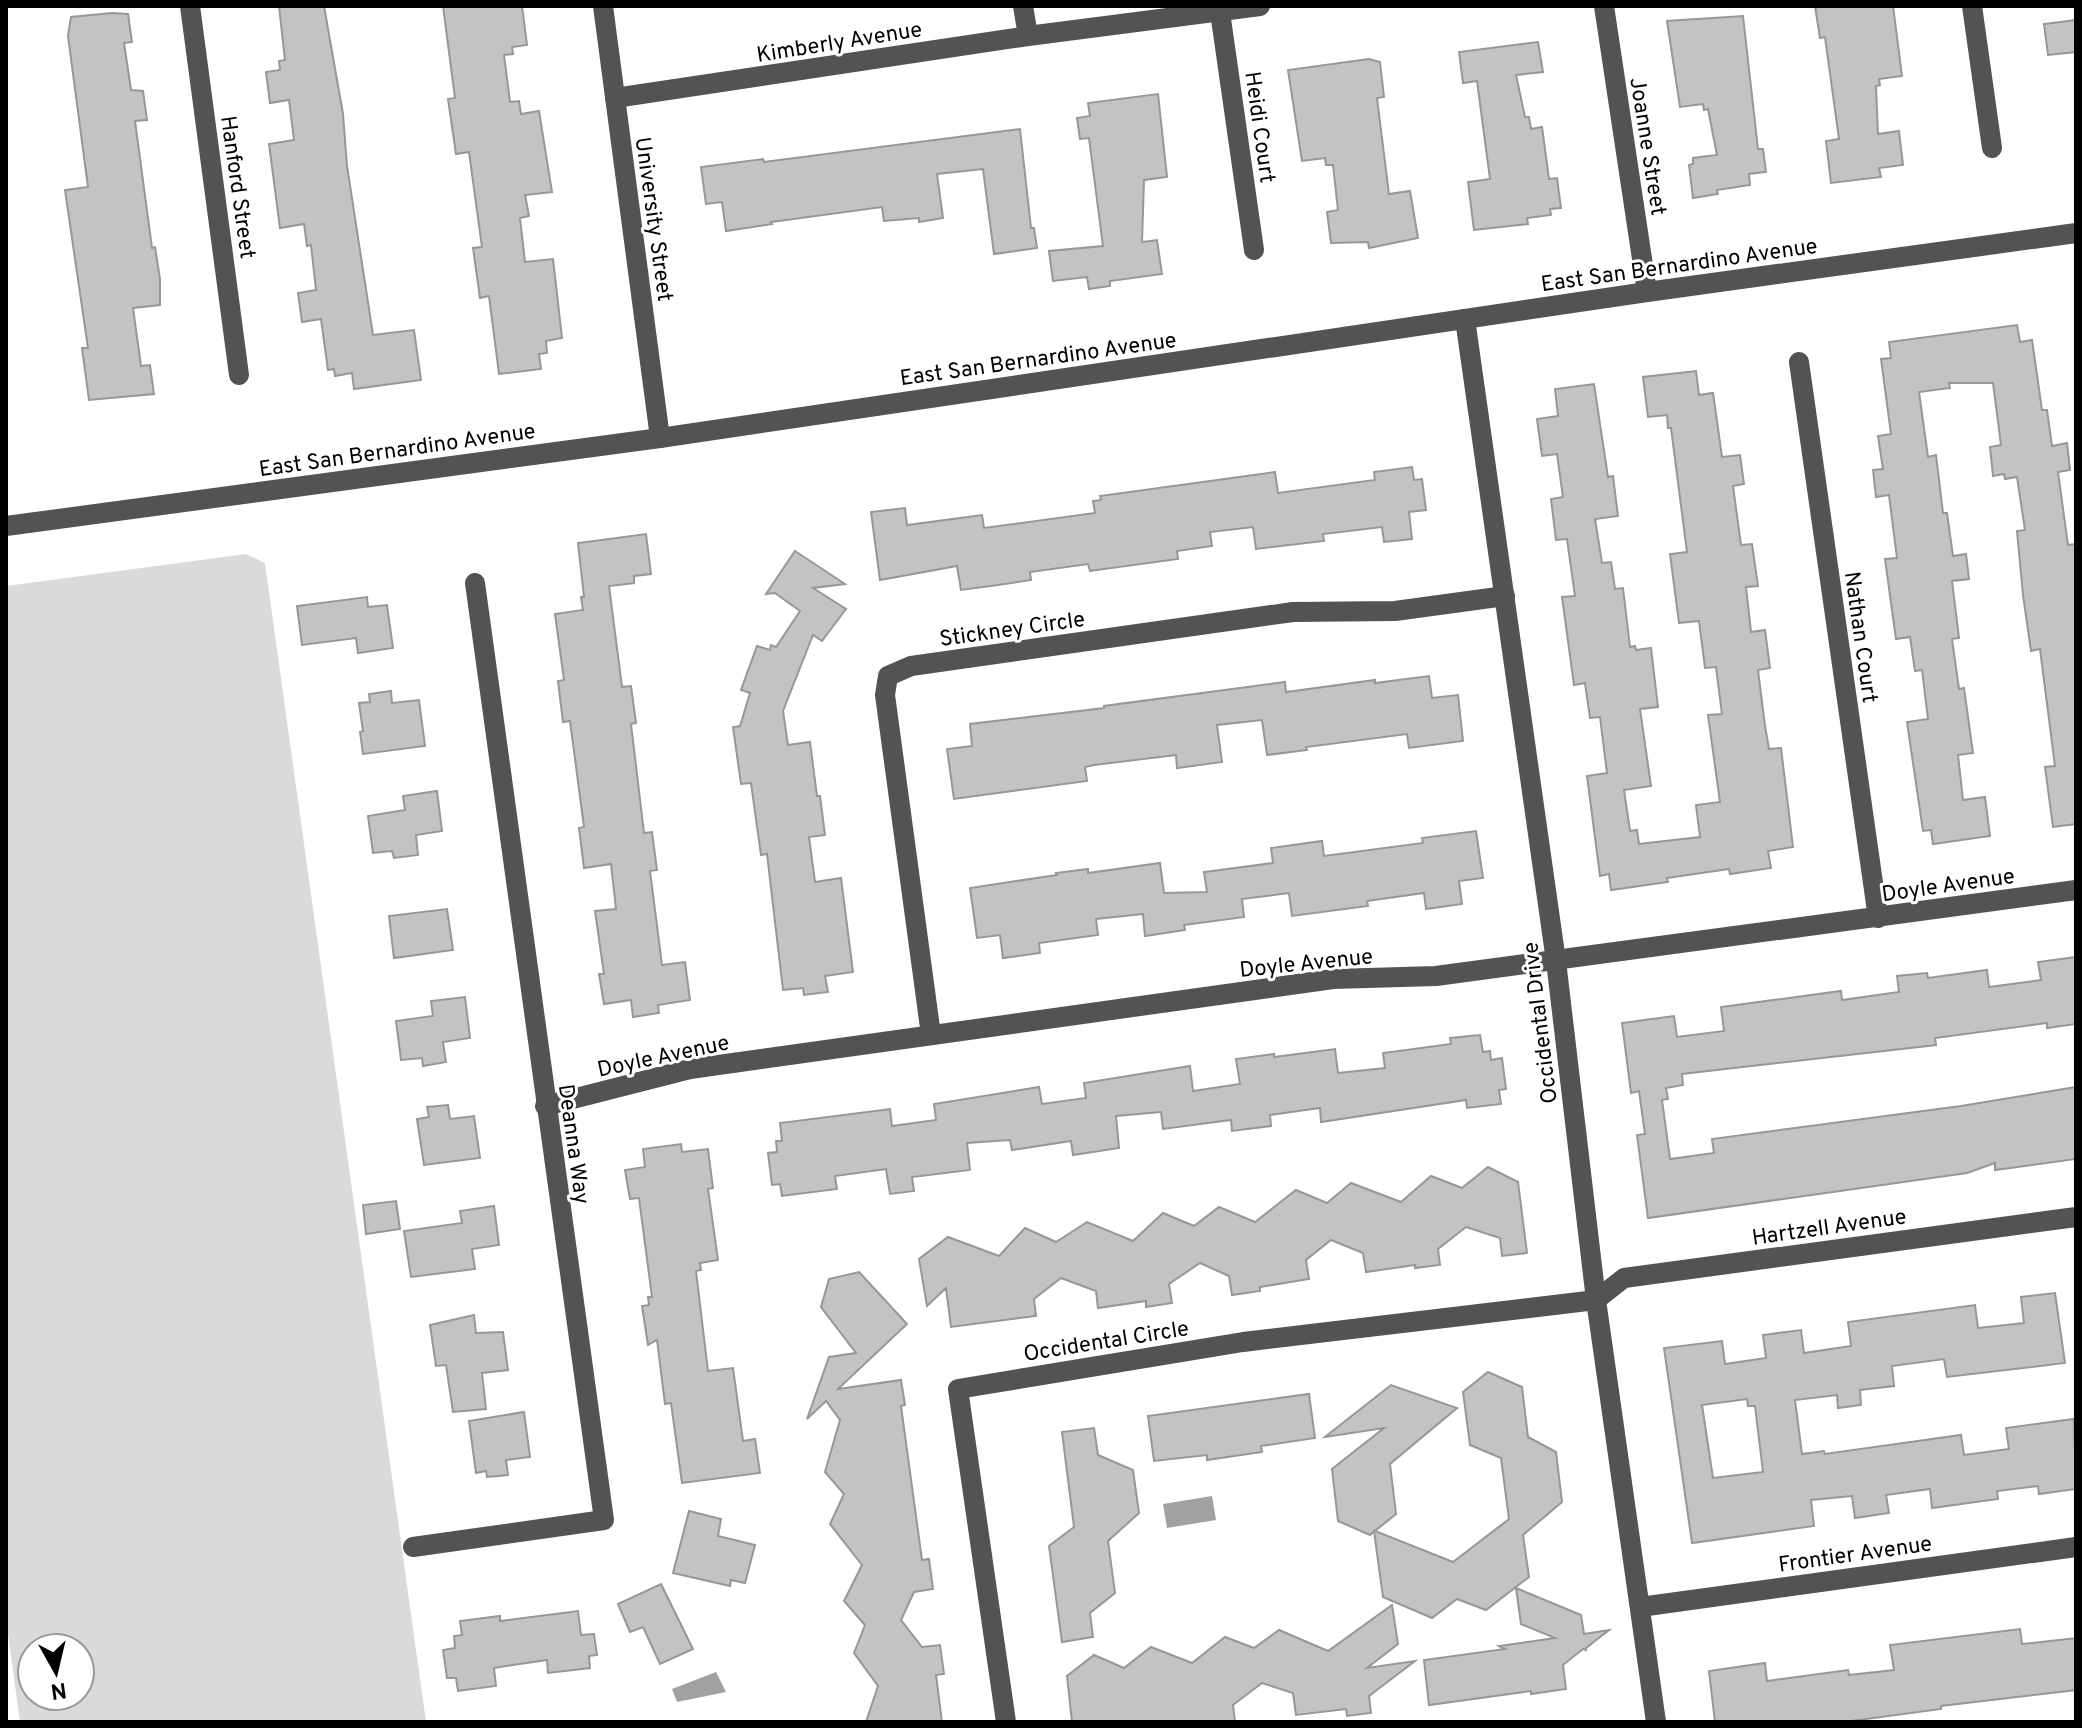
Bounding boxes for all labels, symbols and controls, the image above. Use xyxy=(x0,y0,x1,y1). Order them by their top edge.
street label: Kimberly Avenue xyxy=(755,17,924,70)
street label: Heidi Court xyxy=(1237,70,1280,185)
street label: Joanne Street xyxy=(1622,75,1671,217)
street label: Hanford Street xyxy=(213,114,260,261)
street label: University Street xyxy=(628,135,677,303)
street label: East San Bernardino Avenue xyxy=(1539,234,1819,299)
street label: East San Bernardino Avenue xyxy=(898,328,1178,393)
street label: East San Bernardino Avenue xyxy=(257,419,537,484)
street label: Nathan Court xyxy=(1837,570,1882,705)
street label: Stickney Circle xyxy=(938,607,1087,654)
street label: Doyle Avenue xyxy=(1880,864,2017,909)
street label: Occidental Drive xyxy=(1518,940,1565,1105)
street label: Doyle Avenue xyxy=(1238,944,1374,985)
street label: Doyle Avenue xyxy=(595,1030,732,1085)
street label: Deanna Way xyxy=(551,1083,594,1206)
street label: Hartzell Avenue xyxy=(1750,1204,1908,1253)
street label: Occidental Circle xyxy=(1022,1316,1191,1369)
street label: Frontier Avenue xyxy=(1777,1531,1934,1580)
north arrow xyxy=(16,1632,96,1712)
text: N xyxy=(49,1675,68,1704)

